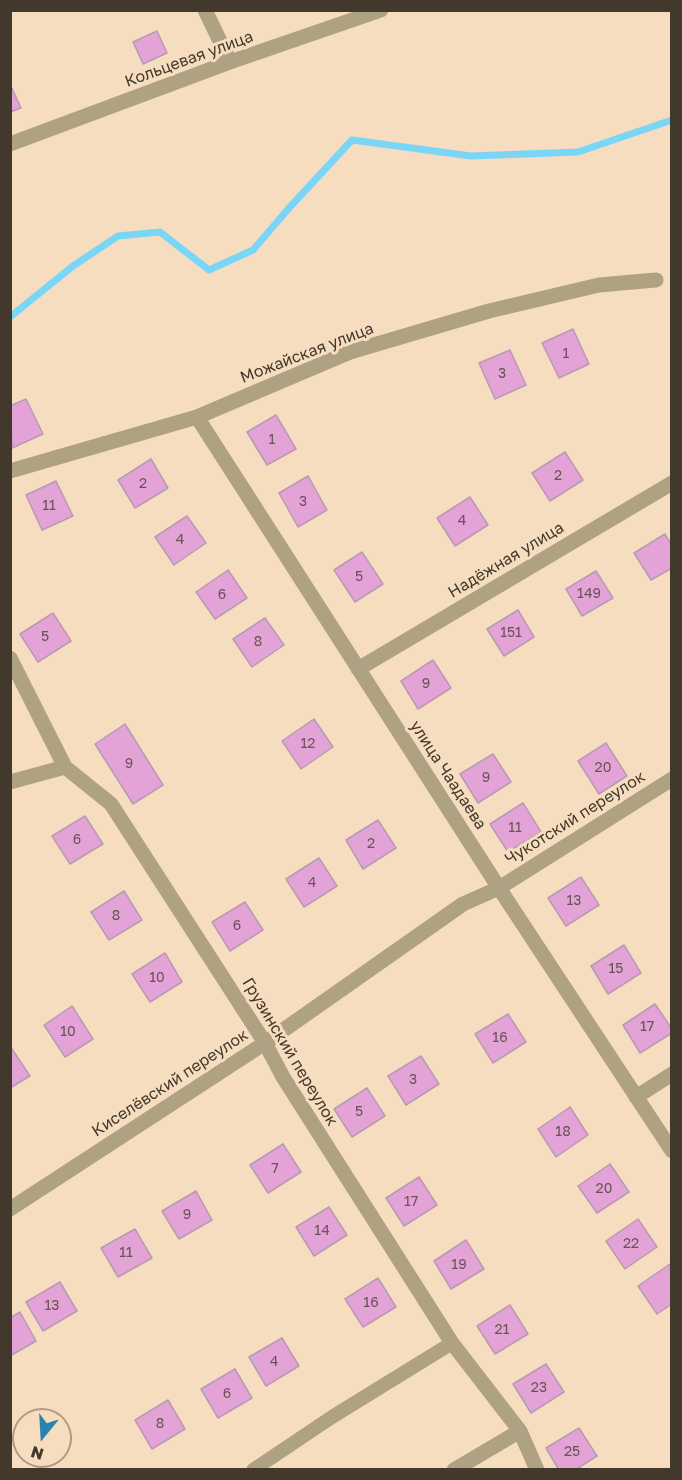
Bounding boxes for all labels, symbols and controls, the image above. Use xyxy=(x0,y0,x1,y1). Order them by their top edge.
street label: Кольцевая улица xyxy=(122,27,256,91)
street label: Можайская улица xyxy=(238,319,376,387)
house number: 1 xyxy=(563,346,569,362)
house number: 3 xyxy=(498,366,506,382)
house number: 1 xyxy=(269,432,275,448)
house number: 2 xyxy=(554,468,562,484)
house number: 2 xyxy=(139,476,147,492)
house number: 3 xyxy=(299,494,307,510)
house number: 11 xyxy=(42,498,56,514)
house number: 4 xyxy=(458,513,466,529)
street label: Надёжная улица xyxy=(445,518,567,602)
house number: 4 xyxy=(176,532,184,548)
house number: 5 xyxy=(355,569,363,585)
house number: 149 xyxy=(577,586,601,602)
house number: 6 xyxy=(218,587,226,603)
house number: 151 xyxy=(500,625,522,641)
house number: 5 xyxy=(41,629,49,645)
house number: 8 xyxy=(254,634,262,650)
house number: 9 xyxy=(422,676,430,692)
street label: улица Чаадаева xyxy=(406,717,490,833)
house number: 12 xyxy=(301,736,315,752)
house number: 9 xyxy=(125,756,133,772)
house number: 20 xyxy=(595,760,611,776)
street label: Чукотский переулок xyxy=(501,767,649,869)
house number: 9 xyxy=(482,770,490,786)
house number: 11 xyxy=(508,820,522,836)
house number: 6 xyxy=(73,832,81,848)
house number: 2 xyxy=(367,836,375,852)
house number: 4 xyxy=(308,875,316,891)
house number: 13 xyxy=(567,893,581,909)
house number: 8 xyxy=(112,908,120,924)
house number: 6 xyxy=(233,918,241,934)
house number: 15 xyxy=(609,961,623,977)
house number: 10 xyxy=(149,970,165,986)
street label: Грузинский переулок xyxy=(238,975,342,1129)
house number: 17 xyxy=(640,1019,654,1035)
house number: 10 xyxy=(60,1024,76,1040)
street label: Киселёвский переулок xyxy=(88,1025,252,1141)
house number: 16 xyxy=(492,1030,508,1046)
house number: 3 xyxy=(409,1072,417,1088)
house number: 5 xyxy=(355,1104,363,1120)
house number: 18 xyxy=(555,1124,571,1140)
house number: 7 xyxy=(271,1161,279,1177)
house number: 20 xyxy=(596,1181,612,1197)
house number: 17 xyxy=(404,1194,418,1210)
house number: 9 xyxy=(183,1207,191,1223)
house number: 14 xyxy=(314,1223,330,1239)
house number: 22 xyxy=(623,1236,639,1252)
house number: 11 xyxy=(119,1245,133,1261)
house number: 19 xyxy=(451,1257,467,1273)
house number: 16 xyxy=(363,1295,379,1311)
house number: 13 xyxy=(45,1298,59,1314)
house number: 21 xyxy=(495,1322,509,1338)
house number: 4 xyxy=(270,1354,278,1370)
house number: 23 xyxy=(531,1380,547,1396)
house number: 6 xyxy=(223,1386,231,1402)
north arrow xyxy=(12,1408,72,1468)
house number: 8 xyxy=(156,1416,164,1432)
text: N xyxy=(28,1442,46,1465)
house number: 25 xyxy=(564,1444,580,1460)

